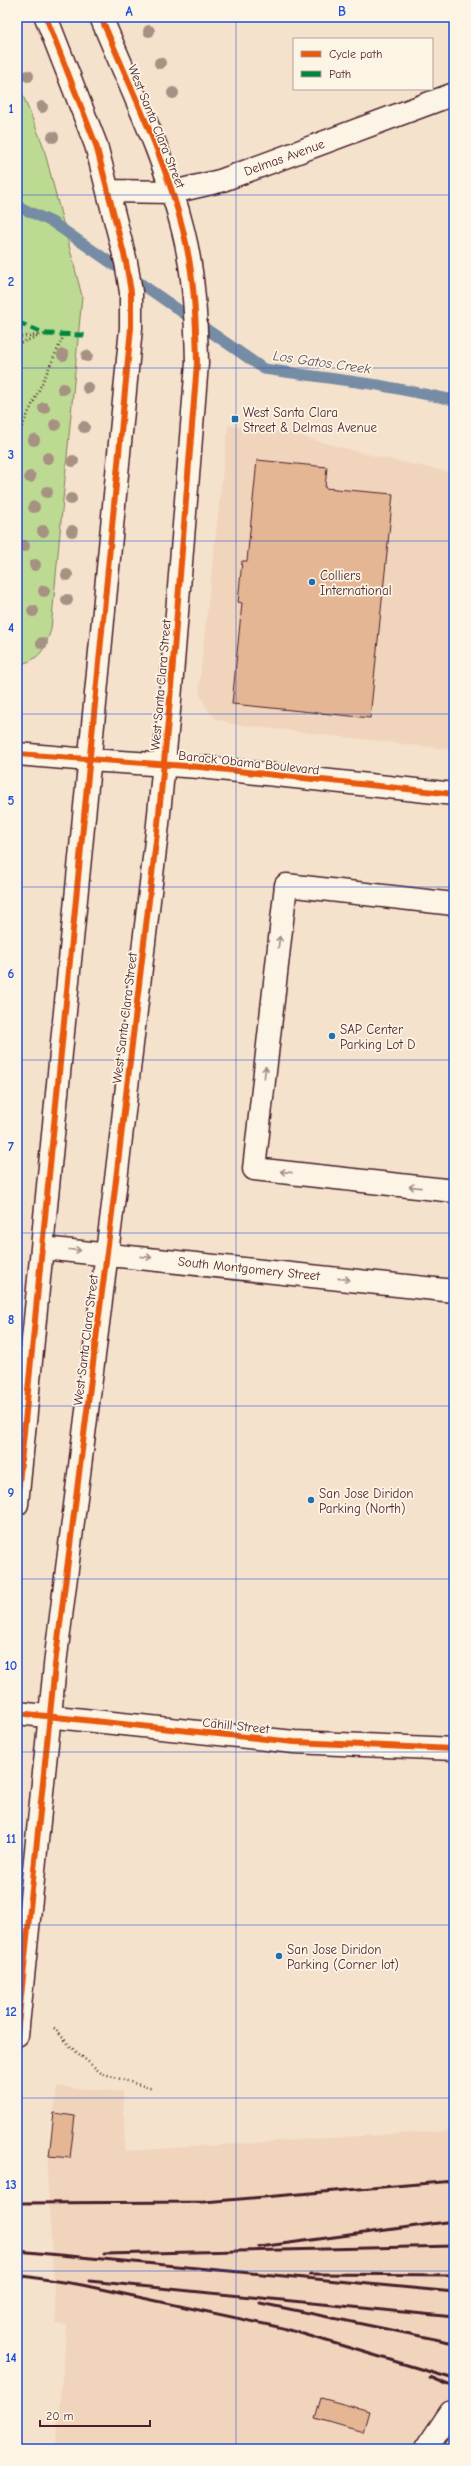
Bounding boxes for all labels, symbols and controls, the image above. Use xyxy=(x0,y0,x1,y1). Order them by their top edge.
text: A xyxy=(125,4,133,19)
text: B xyxy=(338,4,346,19)
legend xyxy=(293,38,433,90)
text: Cycle path xyxy=(329,47,382,61)
street label: West Santa Clara Street xyxy=(125,62,189,191)
text: Path xyxy=(329,67,351,81)
text: 1 xyxy=(8,101,14,116)
street label: Delmas Avenue xyxy=(242,136,327,179)
text: 2 xyxy=(8,274,14,289)
water label: Los Gatos Creek xyxy=(272,347,372,378)
place label: West Santa Clara Street & Delmas Avenue xyxy=(243,405,377,435)
marker: West Santa Clara Street & Delmas Avenue xyxy=(230,414,240,424)
text: 3 xyxy=(8,447,14,462)
place label: Colliers International xyxy=(320,568,392,598)
marker: Colliers International xyxy=(307,577,317,587)
street label: West Santa Clara Street xyxy=(147,617,174,751)
text: 4 xyxy=(8,620,14,635)
street label: Barack Obama Boulevard xyxy=(178,748,320,777)
text: 5 xyxy=(8,793,15,808)
one-way arrow xyxy=(275,936,283,949)
street label: West Santa Clara Street xyxy=(109,950,140,1084)
text: 6 xyxy=(8,966,15,981)
place label: SAP Center Parking Lot D xyxy=(340,1022,416,1052)
marker: SAP Center Parking Lot D xyxy=(327,1031,337,1041)
one-way arrow xyxy=(261,1066,268,1079)
text: 7 xyxy=(8,1139,14,1154)
one-way arrow xyxy=(280,1168,293,1176)
one-way arrow xyxy=(409,1183,422,1190)
one-way arrow xyxy=(68,1247,81,1254)
one-way arrow xyxy=(139,1254,152,1261)
street label: South Montgomery Street xyxy=(177,1254,322,1284)
street label: West Santa Clara Street xyxy=(70,1272,101,1406)
one-way arrow xyxy=(337,1275,350,1283)
text: 8 xyxy=(8,1312,14,1327)
text: 9 xyxy=(8,1485,15,1500)
place label: San Jose Diridon Parking (North) xyxy=(319,1486,414,1516)
marker: San Jose Diridon Parking (North) xyxy=(306,1495,316,1505)
text: 10 xyxy=(5,1658,17,1673)
street label: Cahill Street xyxy=(202,1715,271,1737)
text: 11 xyxy=(6,1831,16,1846)
place label: San Jose Diridon Parking (Corner lot) xyxy=(287,1942,399,1972)
marker: San Jose Diridon Parking (Corner lot) xyxy=(274,1951,284,1961)
text: 12 xyxy=(5,2004,17,2019)
text: 13 xyxy=(5,2177,17,2192)
text: 14 xyxy=(5,2350,17,2365)
scale bar xyxy=(40,2402,150,2428)
text: 20 m xyxy=(46,2409,74,2423)

